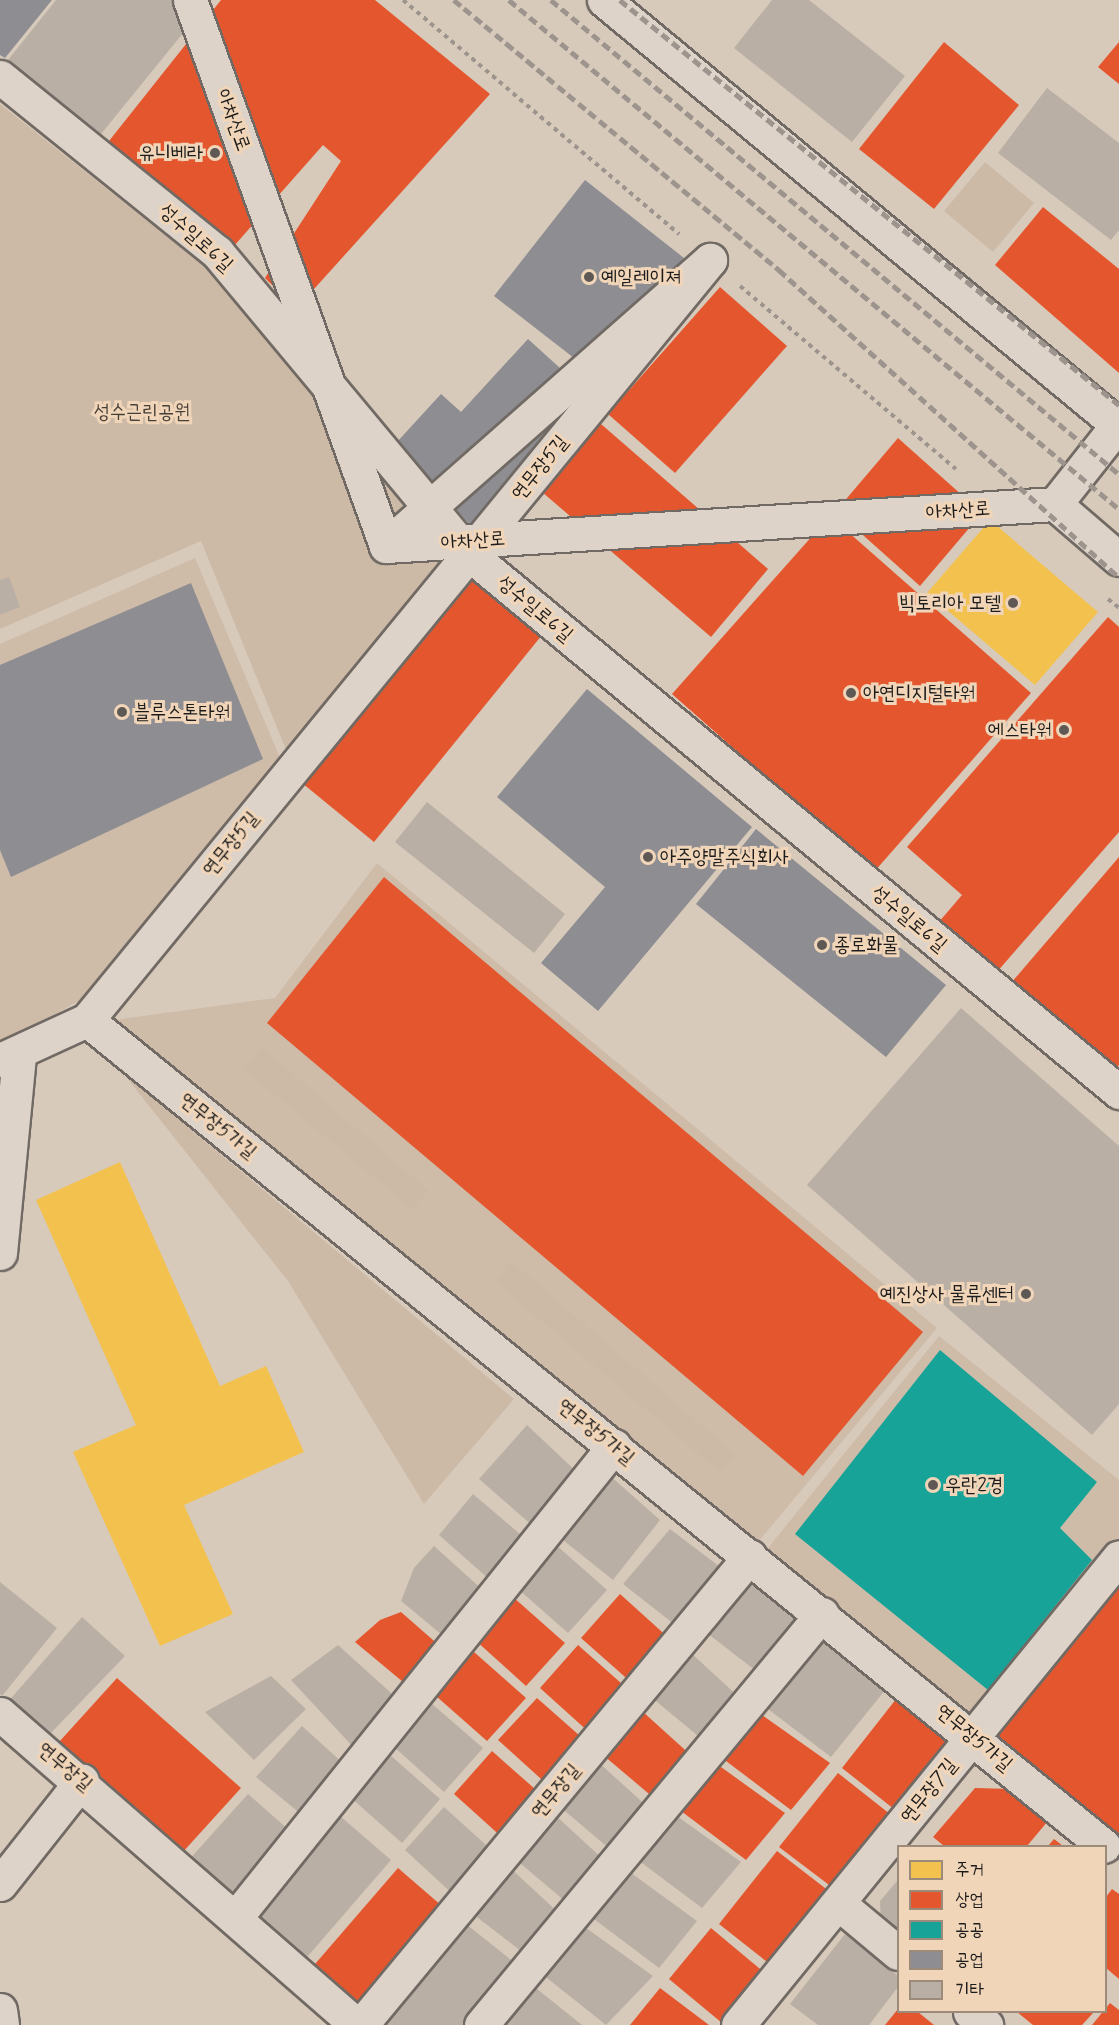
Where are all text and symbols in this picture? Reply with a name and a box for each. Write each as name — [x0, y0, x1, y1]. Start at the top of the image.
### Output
street label: 아차산로 — [211, 86, 255, 154]
place label: 유니베라 — [139, 141, 203, 165]
marker: 유니베라 — [208, 146, 222, 160]
street label: 성수일로6길 — [154, 199, 238, 277]
place label: 예일레이져 — [601, 265, 681, 289]
marker: 예일레이져 — [582, 270, 596, 284]
park label: 성수근린공원 — [94, 400, 190, 424]
street label: 연무장5길 — [507, 431, 573, 505]
street label: 아차산로 — [925, 497, 991, 525]
street label: 아차산로 — [440, 527, 506, 555]
street label: 성수일로6길 — [493, 571, 577, 647]
place label: 빅토리아 모텔 — [899, 591, 1001, 615]
marker: 빅토리아 모텔 — [1006, 596, 1020, 610]
place label: 아연디지털타워 — [863, 681, 976, 705]
marker: 아연디지털타워 — [844, 686, 858, 700]
place label: 블루스톤타워 — [134, 700, 231, 724]
marker: 블루스톤타워 — [115, 705, 129, 719]
place label: 에스타워 — [988, 718, 1052, 742]
marker: 에스타워 — [1057, 723, 1071, 737]
street label: 연무장5길 — [198, 807, 264, 881]
place label: 아주양말주식회사 — [660, 845, 789, 869]
marker: 아주양말주식회사 — [641, 850, 655, 864]
street label: 성수일로6길 — [867, 881, 951, 957]
place label: 종로화물 — [834, 933, 898, 957]
marker: 종로화물 — [815, 938, 829, 952]
street label: 연무장5가길 — [175, 1088, 261, 1164]
place label: 예진상사 물류센터 — [880, 1282, 1014, 1306]
marker: 예진상사 물류센터 — [1019, 1287, 1033, 1301]
street label: 연무장5가길 — [553, 1394, 639, 1470]
place label: 우란2경 — [945, 1473, 1003, 1497]
marker: 우란2경 — [926, 1478, 940, 1492]
street label: 연무장5가길 — [931, 1699, 1017, 1777]
street label: 연무장길 — [33, 1737, 97, 1797]
street label: 연무장7길 — [896, 1754, 962, 1828]
street label: 연무장길 — [526, 1759, 586, 1823]
legend — [897, 1845, 1107, 2013]
text: 주거 — [955, 1858, 984, 1882]
text: 상업 — [955, 1888, 984, 1912]
text: 공공 — [955, 1918, 984, 1942]
text: 공업 — [955, 1948, 984, 1972]
text: 기타 — [955, 1978, 984, 2002]

